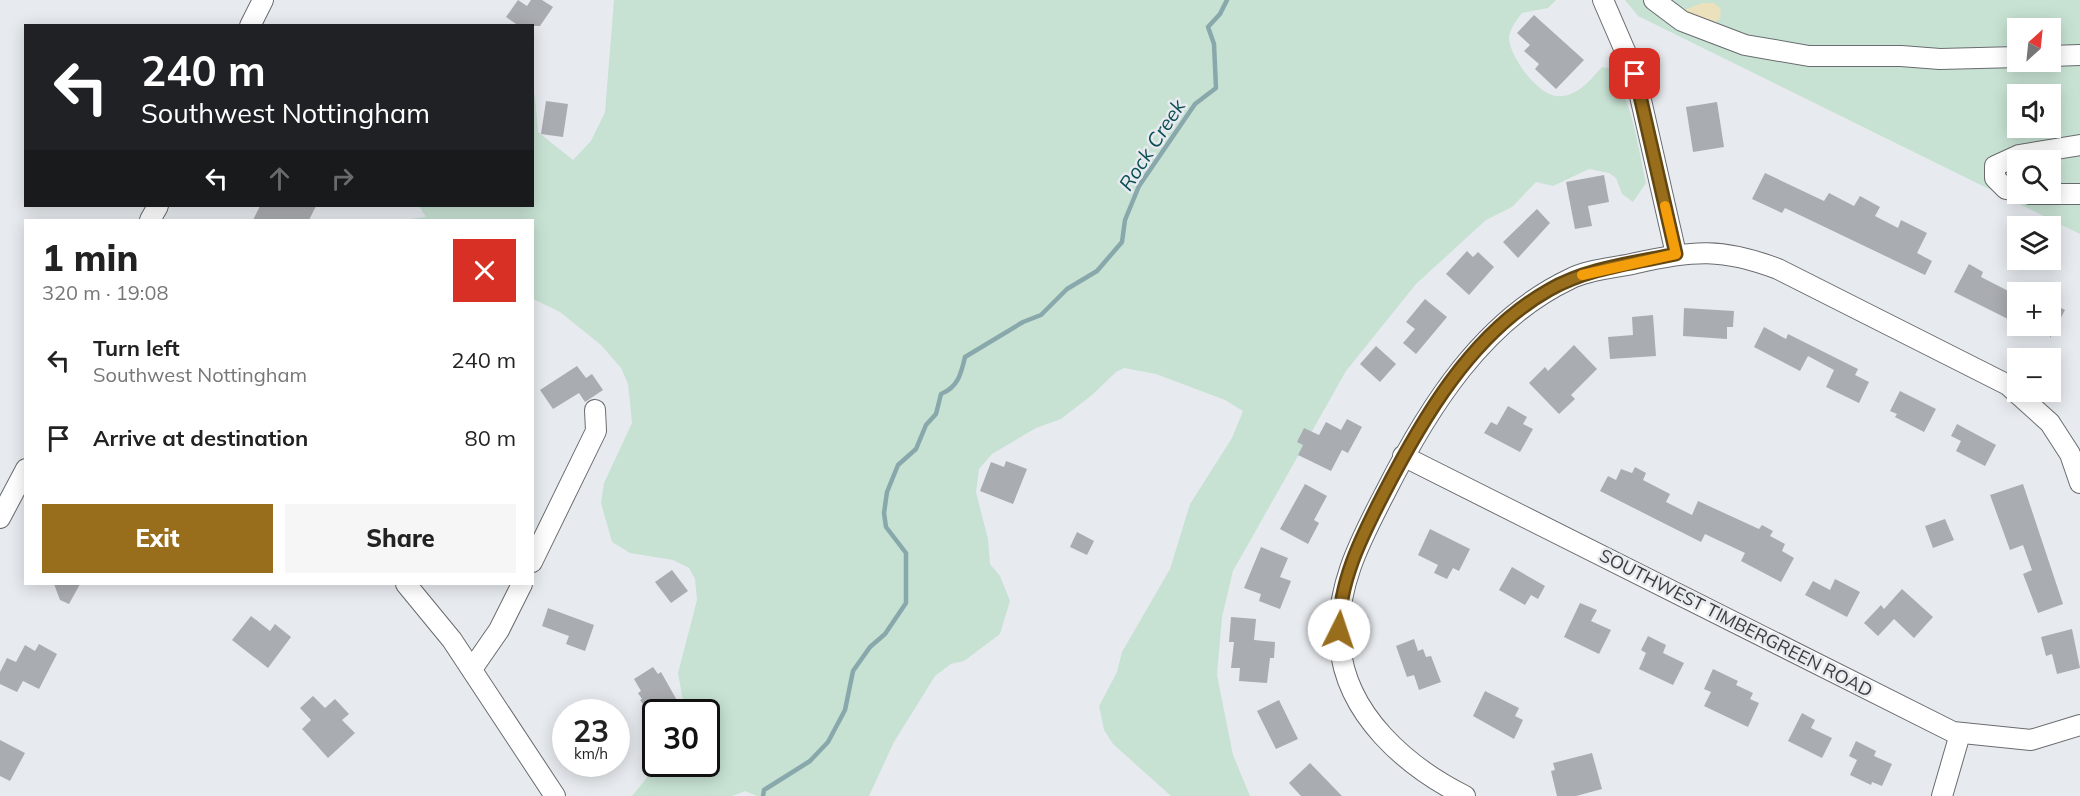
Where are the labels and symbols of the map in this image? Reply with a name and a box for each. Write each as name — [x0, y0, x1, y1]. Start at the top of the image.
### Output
north arrow — [2007, 18, 2061, 72]
pin — [1609, 48, 1660, 99]
water label: Rock Creek — [1113, 94, 1191, 195]
street label: SOUTHWEST TIMBERGREEN ROAD — [1596, 543, 1877, 702]
position arrow — [1307, 598, 1371, 662]
speed limit sign: 30 — [642, 699, 720, 777]

